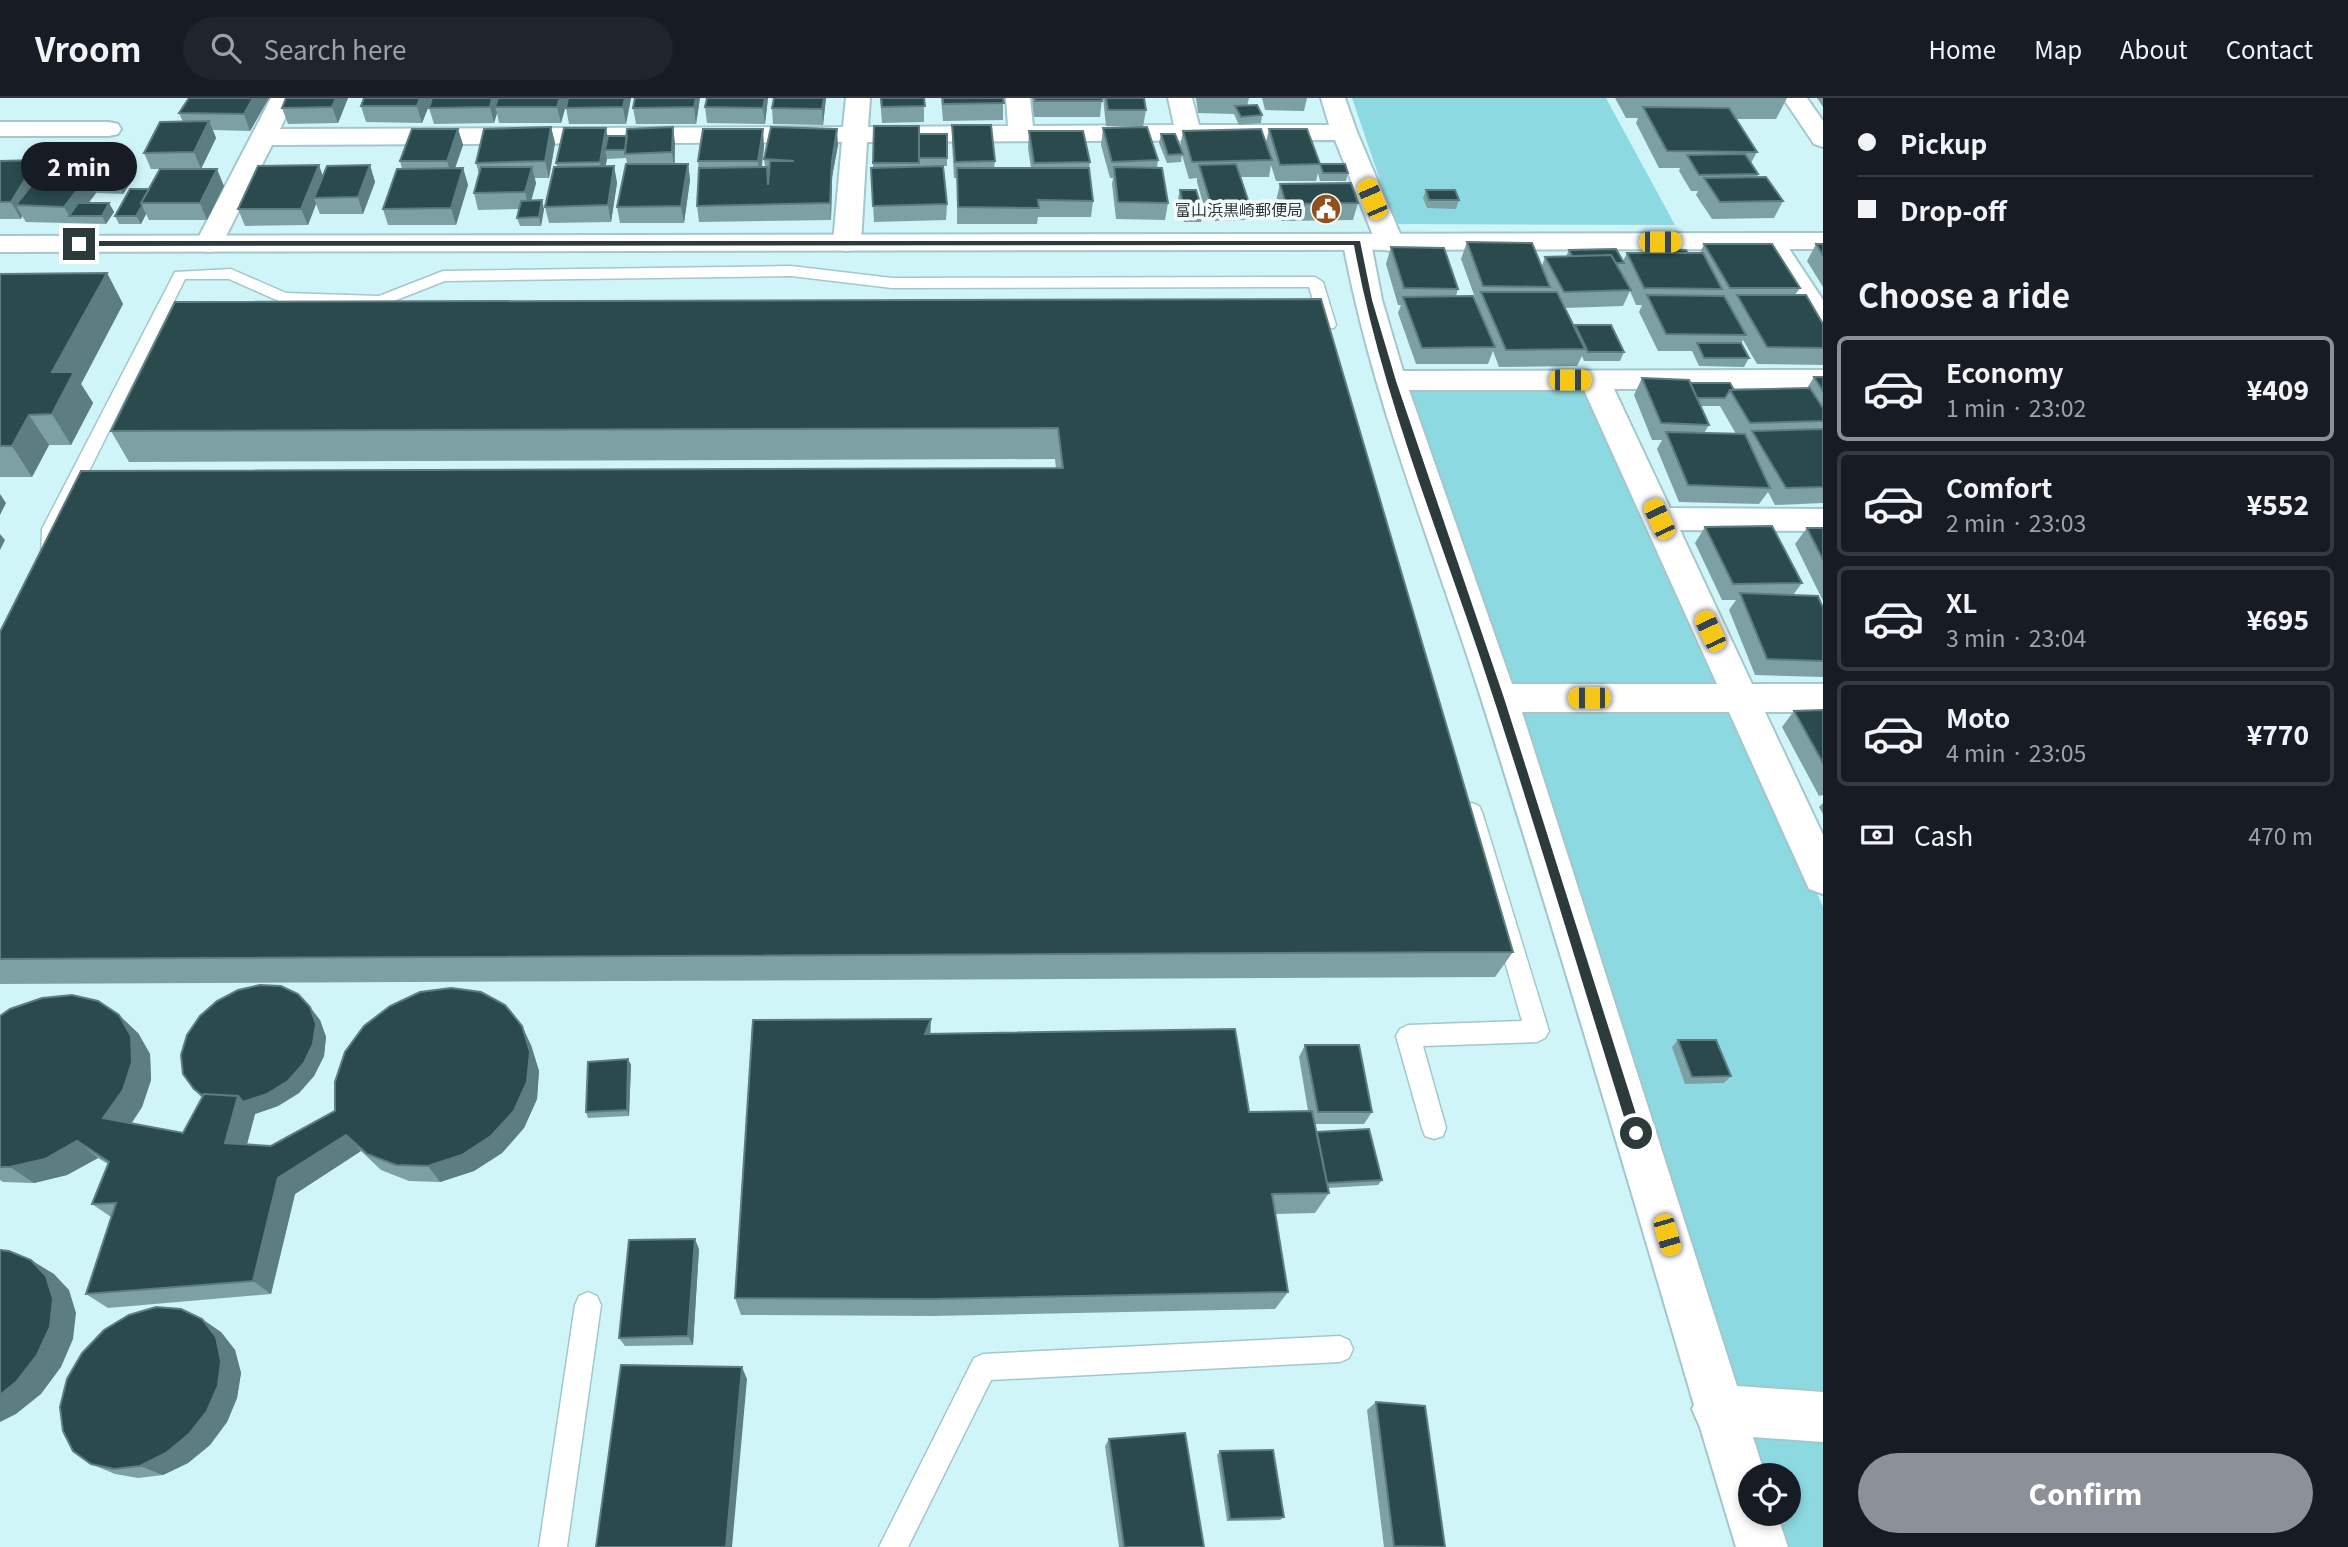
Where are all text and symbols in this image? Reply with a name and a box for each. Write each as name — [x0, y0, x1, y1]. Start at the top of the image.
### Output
search box — [183, 17, 673, 80]
text: Vroom — [35, 24, 141, 72]
icon: search — [207, 29, 245, 67]
text: Search here — [263, 30, 406, 67]
text: Home — [1929, 31, 1996, 66]
text: Map — [2034, 31, 2082, 66]
text: About — [2120, 31, 2188, 66]
text: Contact — [2226, 31, 2313, 66]
text: Pickup — [1900, 124, 1987, 161]
callout: 2 min — [21, 142, 137, 192]
text: 2 min — [47, 149, 111, 183]
car — [1355, 176, 1390, 222]
text: Drop-off — [1900, 191, 2007, 228]
public building icon: 富山浜黒崎郵便局 — [1309, 192, 1343, 226]
place label: 富山浜黒崎郵便局 — [1175, 197, 1303, 221]
route end — [63, 228, 95, 260]
car — [1640, 232, 1682, 253]
text: Choose a ride — [1858, 271, 2070, 317]
text: Economy — [1946, 353, 2064, 390]
icon: car — [1862, 357, 1925, 420]
car — [1550, 370, 1592, 391]
text: ¥409 — [2247, 370, 2309, 407]
text: 1 min · 23:02 — [1946, 390, 2086, 424]
text: Comfort — [1946, 468, 2052, 505]
icon: car — [1862, 472, 1925, 535]
text: ¥552 — [2247, 485, 2309, 522]
car — [1641, 496, 1678, 542]
text: 2 min · 23:03 — [1946, 505, 2086, 539]
text: XL — [1946, 583, 1977, 620]
icon: car — [1862, 587, 1925, 650]
text: ¥695 — [2247, 600, 2309, 637]
car — [1692, 608, 1729, 654]
text: 3 min · 23:04 — [1946, 620, 2086, 654]
car — [1569, 688, 1611, 709]
text: Moto — [1946, 698, 2010, 735]
icon: car — [1862, 702, 1925, 765]
text: ¥770 — [2247, 715, 2309, 752]
text: 4 min · 23:05 — [1946, 735, 2086, 769]
icon: cash — [1858, 816, 1896, 854]
text: Cash — [1914, 816, 1973, 853]
text: 470 m — [2248, 818, 2313, 852]
route start — [1620, 1117, 1652, 1149]
car — [1652, 1212, 1683, 1258]
button: Confirm — [1858, 1453, 2313, 1533]
map controls — [1738, 1463, 1801, 1526]
button: locate — [1738, 1463, 1801, 1526]

